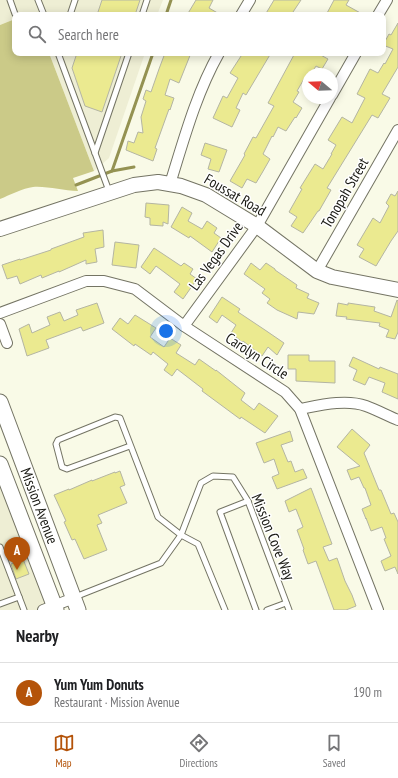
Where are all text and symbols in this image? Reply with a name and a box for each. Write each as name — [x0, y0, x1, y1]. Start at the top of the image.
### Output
search box — [12, 12, 386, 56]
icon: search — [26, 23, 48, 45]
text: Search here — [58, 25, 119, 44]
north arrow — [302, 68, 338, 104]
street label: Tonopah Street — [317, 154, 372, 231]
street label: Foussat Road — [201, 169, 270, 220]
street label: Las Vegas Drive — [184, 218, 247, 294]
your location — [156, 321, 176, 341]
street label: Carolyn Circle — [222, 328, 292, 383]
street label: Mission Avenue — [16, 465, 62, 547]
street label: Mission Cove Way — [248, 491, 300, 583]
pin: A — [4, 537, 30, 570]
text: Nearby — [16, 625, 59, 647]
text: Yum Yum Donuts — [54, 675, 144, 694]
text: A — [26, 684, 32, 701]
text: 190 m — [353, 684, 382, 701]
text: Restaurant · Mission Avenue — [54, 694, 180, 711]
tab: Map — [53, 732, 75, 770]
tab: Directions — [180, 732, 218, 770]
tab: Saved — [323, 732, 345, 770]

